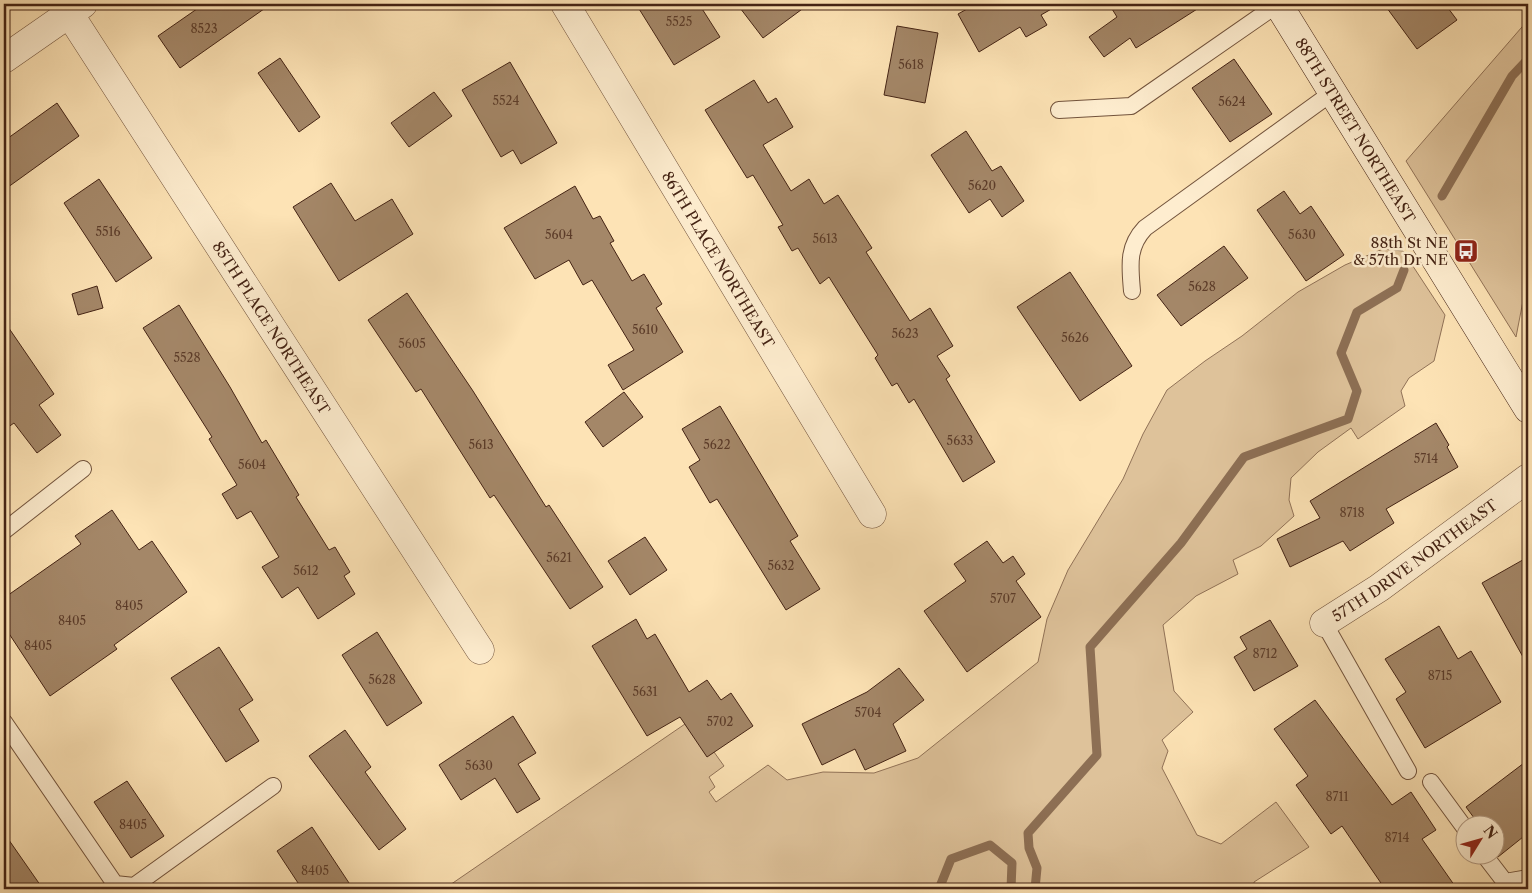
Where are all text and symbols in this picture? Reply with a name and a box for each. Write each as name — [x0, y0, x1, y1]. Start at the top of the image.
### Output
house number: 5525 — [666, 14, 692, 29]
house number: 8523 — [190, 21, 218, 36]
street label: 88TH STREET NORTHEAST — [1292, 34, 1420, 227]
house number: 5618 — [898, 57, 924, 72]
house number: 5524 — [493, 93, 519, 108]
house number: 5624 — [1218, 94, 1246, 109]
street label: 86TH PLACE NORTHEAST — [658, 168, 779, 352]
house number: 5620 — [968, 178, 996, 193]
house number: 5516 — [95, 224, 121, 239]
house number: 5604 — [545, 227, 573, 242]
house number: 5630 — [1288, 227, 1316, 242]
house number: 5613 — [812, 231, 838, 246]
place label: 88th St NE & 57th Dr NE — [1353, 233, 1448, 269]
street label: 85TH PLACE NORTHEAST — [209, 237, 335, 418]
bus stop icon: 88th St NE & 57th Dr NE — [1453, 238, 1479, 264]
house number: 5628 — [1188, 279, 1216, 294]
house number: 5610 — [632, 322, 658, 337]
house number: 5623 — [891, 326, 919, 341]
house number: 5626 — [1061, 330, 1089, 345]
house number: 5605 — [398, 336, 426, 351]
house number: 5528 — [173, 350, 201, 365]
house number: 5633 — [947, 433, 973, 448]
house number: 5613 — [468, 437, 494, 452]
house number: 5622 — [703, 437, 731, 452]
house number: 5714 — [1414, 451, 1438, 466]
house number: 5604 — [238, 457, 266, 472]
street label: 57TH DRIVE NORTHEAST — [1328, 494, 1501, 625]
house number: 8718 — [1339, 505, 1365, 520]
house number: 5621 — [546, 550, 572, 565]
house number: 5632 — [767, 558, 795, 573]
house number: 5612 — [293, 563, 319, 578]
house number: 5707 — [990, 591, 1016, 606]
house number: 8405 — [115, 598, 143, 613]
house number: 8405 — [58, 613, 86, 628]
house number: 8405 — [24, 638, 52, 653]
house number: 8712 — [1253, 646, 1278, 661]
house number: 8715 — [1428, 668, 1452, 683]
house number: 5628 — [368, 672, 396, 687]
house number: 5631 — [632, 684, 658, 699]
house number: 5704 — [855, 705, 882, 720]
house number: 5702 — [707, 714, 734, 729]
house number: 5630 — [465, 758, 493, 773]
house number: 8711 — [1325, 789, 1349, 804]
north arrow — [1454, 816, 1504, 866]
house number: 8405 — [119, 817, 147, 832]
text: N — [1480, 822, 1501, 842]
house number: 8714 — [1384, 830, 1410, 845]
house number: 8405 — [301, 863, 329, 878]

